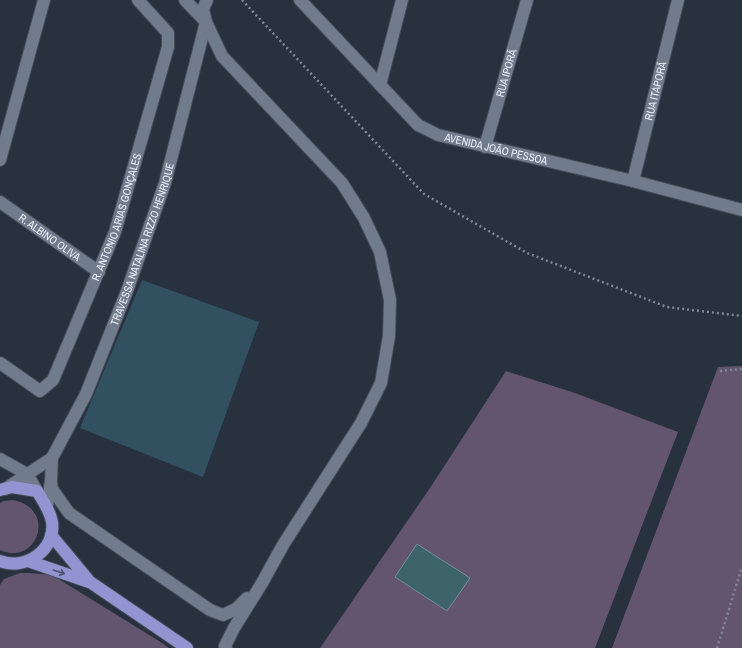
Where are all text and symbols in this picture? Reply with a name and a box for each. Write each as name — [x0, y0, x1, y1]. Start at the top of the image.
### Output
street label: RUA IPORÃ — [493, 46, 520, 99]
street label: RUA ITAPORÃ — [641, 59, 670, 122]
street label: AVENIDA JOÃO PESSOA — [442, 130, 550, 168]
street label: R. ANTONIO ARIAS GONÇALES — [88, 152, 144, 283]
street label: TRAVESSA NATALINA RIZZO HENRIQUE — [107, 161, 177, 328]
street label: R. ALBINO OLIVA — [16, 211, 84, 264]
one-way arrow — [52, 569, 65, 576]

